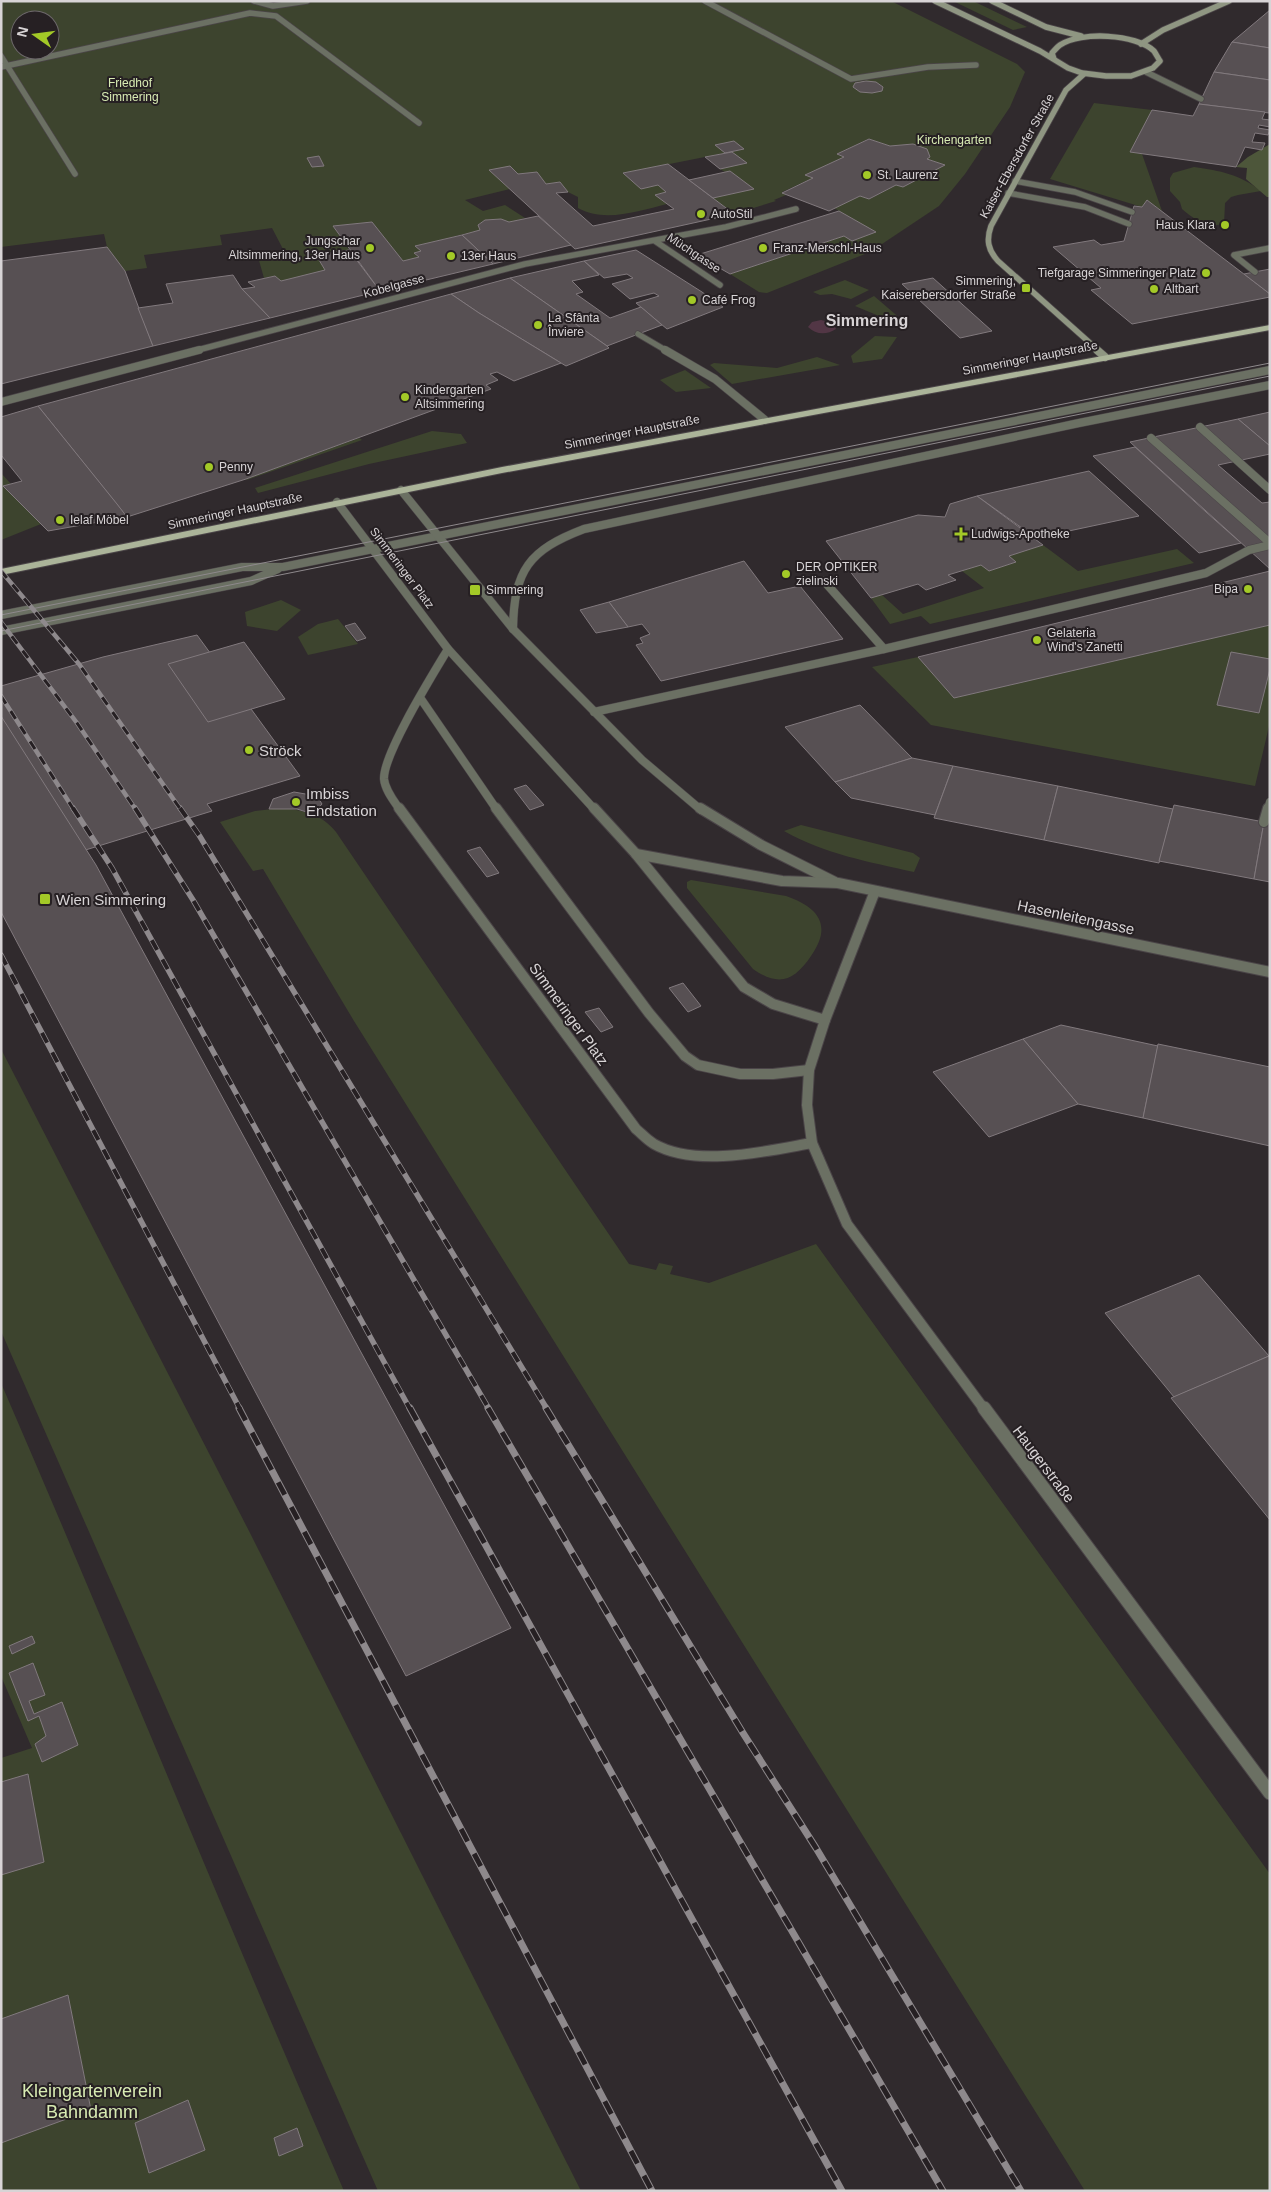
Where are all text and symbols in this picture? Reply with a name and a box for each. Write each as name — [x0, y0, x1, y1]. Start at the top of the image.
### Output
north arrow — [10, 10, 60, 60]
text: N — [13, 25, 31, 39]
park label: Friedhof Simmering — [101, 76, 159, 104]
street label: Kaiser-Ebersdorfer Straße — [977, 91, 1057, 221]
park label: Kirchengarten — [917, 133, 991, 147]
place label: St. Laurenz — [877, 168, 938, 182]
marker: St. Laurenz — [861, 169, 873, 181]
place label: AutoStil — [711, 207, 752, 221]
marker: AutoStil — [695, 208, 707, 220]
place label: Haus Klara — [1156, 218, 1215, 232]
marker: Haus Klara — [1219, 219, 1231, 231]
street label: Müchgasse — [665, 230, 724, 276]
place label: Jungschar Altsimmering, 13er Haus — [229, 234, 360, 262]
place label: Franz-Merschl-Haus — [773, 241, 882, 255]
marker: Jungschar Altsimmering, 13er Haus — [364, 242, 376, 254]
marker: Franz-Merschl-Haus — [757, 242, 769, 254]
place label: 13er Haus — [461, 249, 516, 263]
marker: 13er Haus — [445, 250, 457, 262]
place label: Tiefgarage Simmeringer Platz — [1038, 266, 1196, 280]
marker: Tiefgarage Simmeringer Platz — [1200, 267, 1212, 279]
street label: Kobelgasse — [362, 271, 426, 301]
place label: Simmering, Kaiserebersdorfer Straße — [881, 274, 1016, 302]
marker: Simmering, Kaiserebersdorfer Straße — [1020, 282, 1032, 294]
place label: Altbart — [1164, 282, 1199, 296]
marker: Altbart — [1148, 283, 1160, 295]
place label: Café Frog — [702, 293, 755, 307]
marker: Café Frog — [686, 294, 698, 306]
place label: La Sfânta Înviere — [547, 311, 600, 339]
district label: Simmering — [826, 312, 908, 329]
marker: La Sfânta Înviere — [532, 319, 544, 331]
street label: Simmeringer Hauptstraße — [961, 338, 1099, 378]
place label: Kindergarten Altsimmering — [415, 383, 484, 411]
marker: Kindergarten Altsimmering — [399, 391, 411, 403]
street label: Simmeringer Hauptstraße — [563, 412, 701, 452]
place label: Penny — [219, 460, 253, 474]
marker: Penny — [203, 461, 215, 473]
street label: Simmeringer Hauptstraße — [166, 490, 304, 532]
place label: Ielaf Möbel — [70, 513, 129, 527]
marker: Ielaf Möbel — [54, 514, 66, 526]
street label: Simmeringer Platz — [367, 525, 437, 611]
place label: Ludwigs-Apotheke — [971, 527, 1070, 541]
marker: Ludwigs-Apotheke — [955, 528, 967, 540]
place label: DER OPTIKER zielinski — [796, 560, 878, 588]
marker: DER OPTIKER zielinski — [780, 568, 792, 580]
place label: Bipa — [1214, 582, 1238, 596]
marker: Simmering — [468, 583, 482, 597]
place label: Simmering — [486, 583, 543, 597]
marker: Bipa — [1242, 583, 1254, 595]
place label: Gelateria Wind's Zanetti — [1047, 626, 1123, 654]
marker: Gelateria Wind's Zanetti — [1031, 634, 1043, 646]
place label: Ströck — [259, 742, 302, 759]
marker: Ströck — [243, 744, 255, 756]
place label: Imbiss Endstation — [306, 785, 377, 819]
marker: Imbiss Endstation — [290, 796, 302, 808]
place label: Wien Simmering — [56, 891, 166, 908]
marker: Wien Simmering — [38, 892, 52, 906]
street label: Hasenleitengasse — [1016, 896, 1136, 938]
street label: Simmeringer Platz — [526, 959, 612, 1069]
street label: Haugerstraße — [1010, 1422, 1078, 1506]
park label: Kleingartenverein Bahndamm — [22, 2081, 162, 2122]

